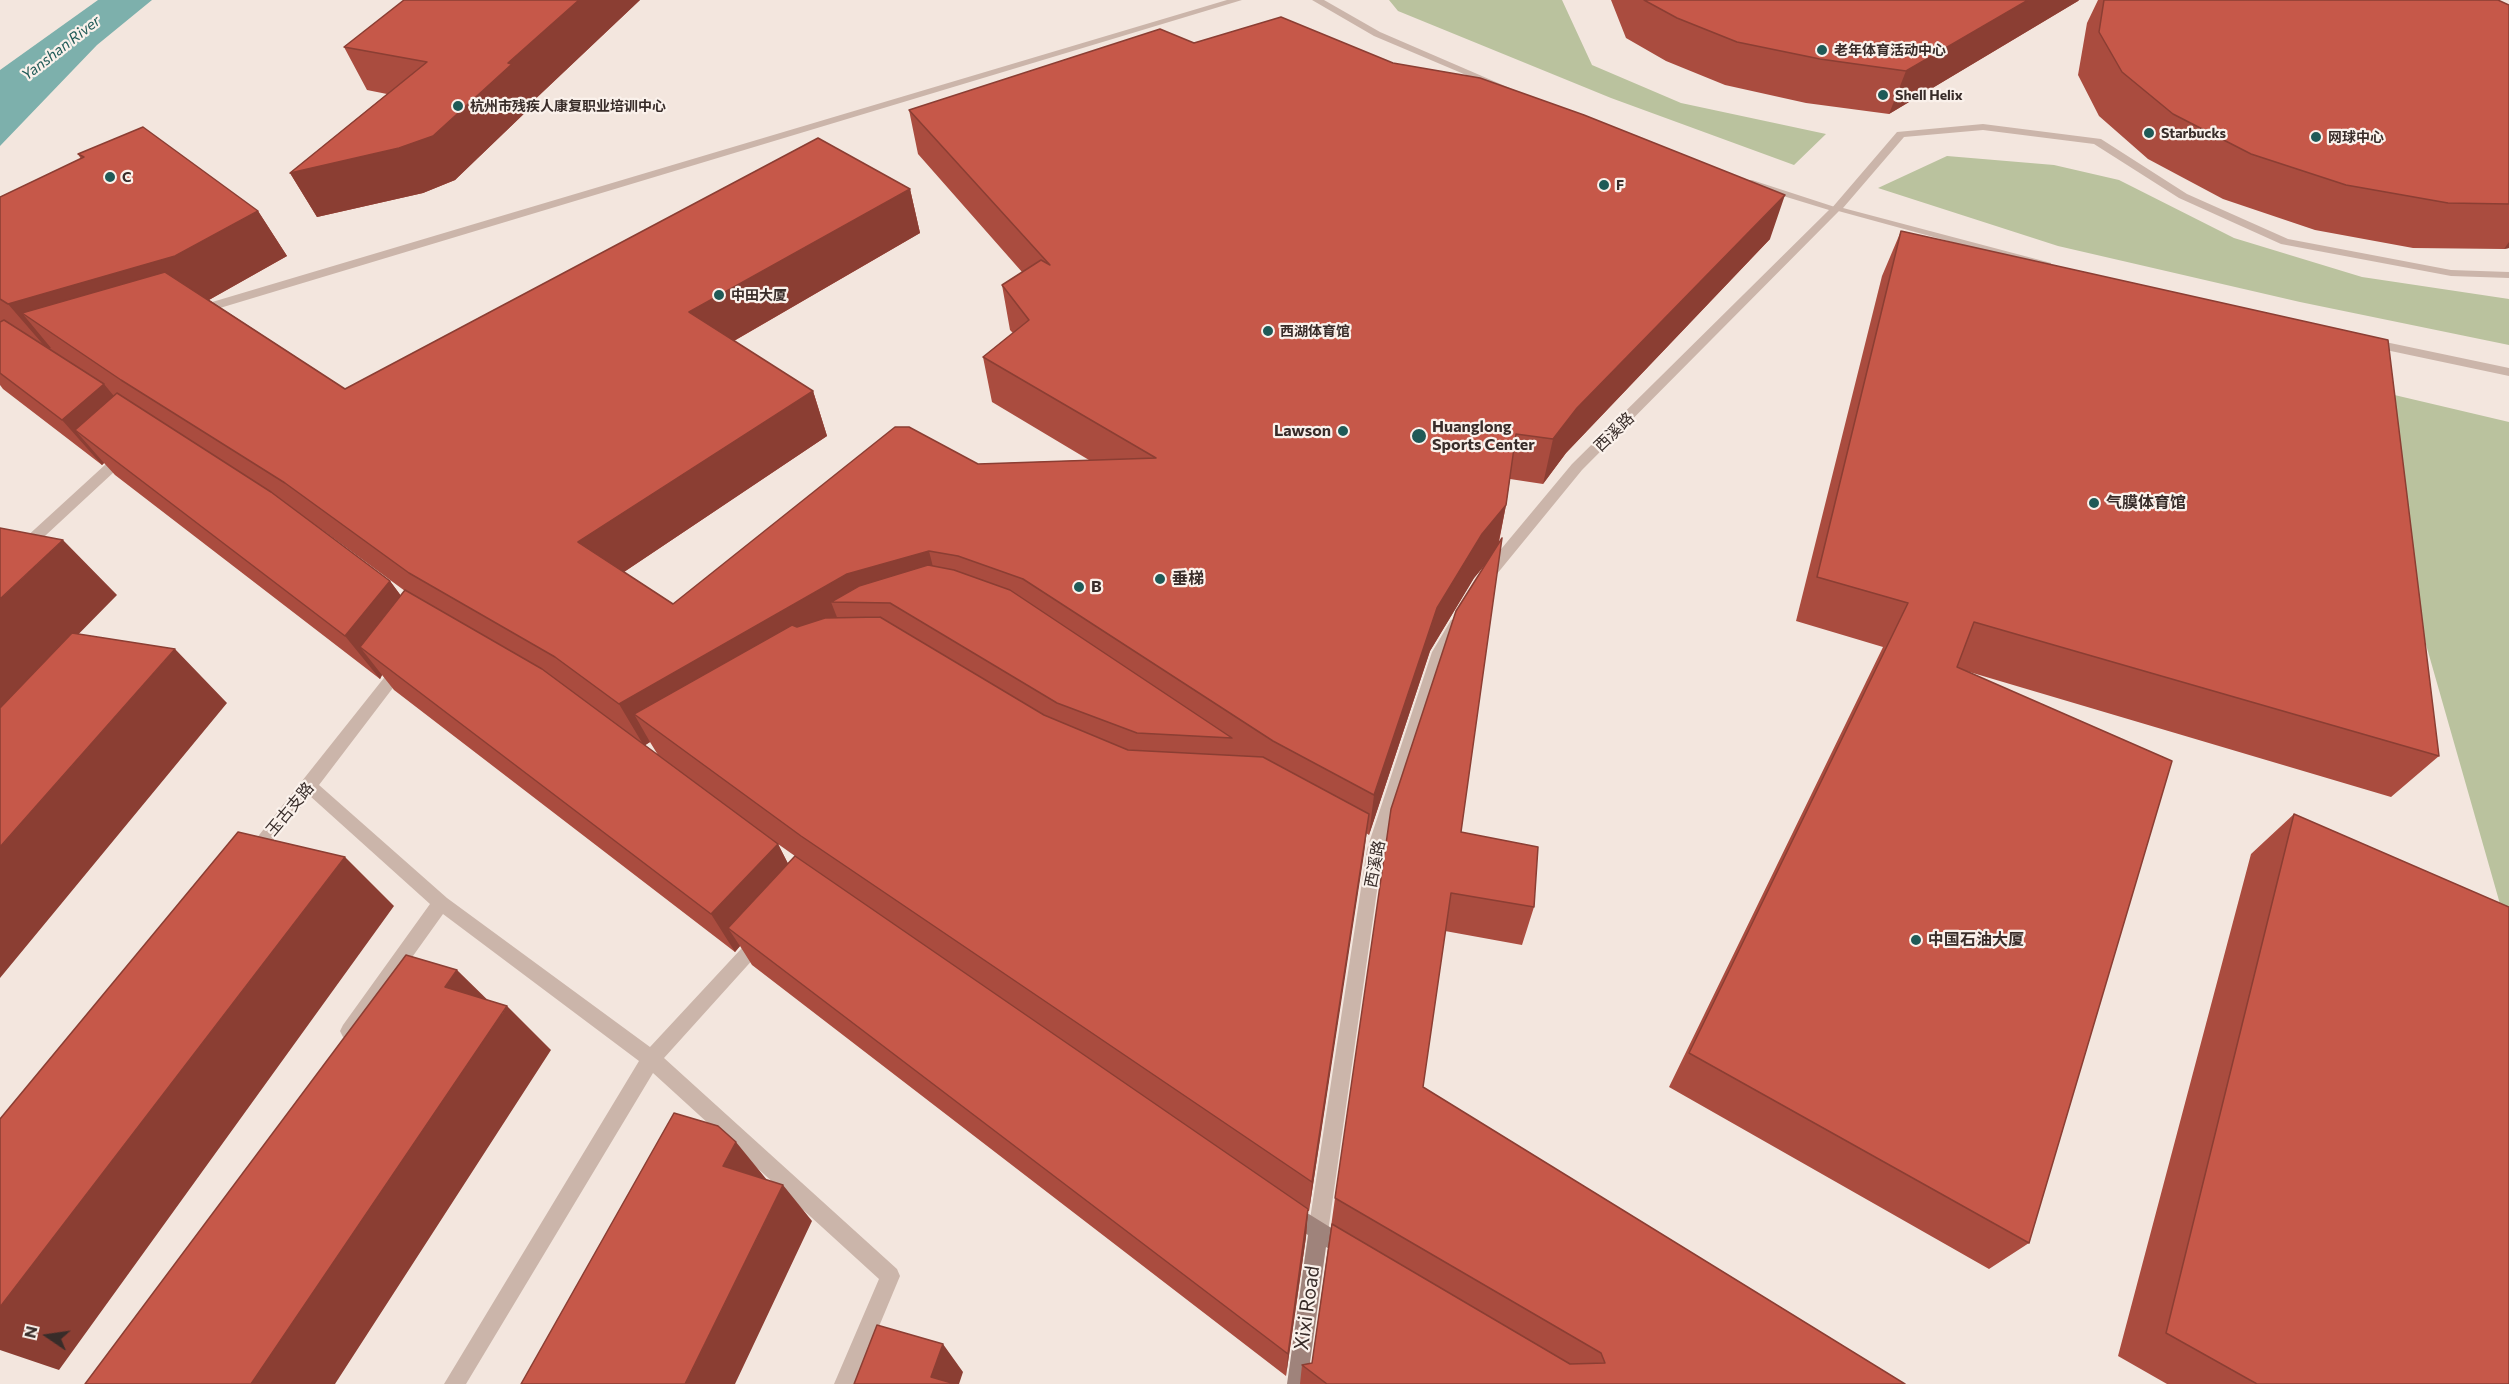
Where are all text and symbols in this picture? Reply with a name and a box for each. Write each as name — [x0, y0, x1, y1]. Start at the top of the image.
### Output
water label: Yanshan River — [18, 12, 104, 84]
place label: 老年体育活动中心 — [1834, 42, 1946, 58]
marker: 老年体育活动中心 — [1815, 43, 1829, 57]
place label: Shell Helix — [1895, 87, 1963, 103]
marker: Shell Helix — [1876, 88, 1890, 102]
place label: 杭州市残疾人康复职业培训中心 — [470, 98, 666, 114]
marker: 杭州市残疾人康复职业培训中心 — [451, 99, 465, 113]
place label: Starbucks — [2161, 125, 2226, 141]
marker: Starbucks — [2142, 126, 2156, 140]
place label: 网球中心 — [2328, 129, 2384, 145]
marker: 网球中心 — [2309, 130, 2323, 144]
place label: C — [122, 169, 132, 185]
marker: C — [103, 170, 117, 184]
place label: F — [1616, 177, 1624, 193]
marker: F — [1597, 178, 1611, 192]
place label: 中田大厦 — [731, 287, 787, 303]
marker: 中田大厦 — [712, 288, 726, 302]
place label: 西湖体育馆 — [1280, 323, 1350, 339]
marker: 西湖体育馆 — [1261, 324, 1275, 338]
street label: 西溪路 — [1590, 408, 1638, 456]
place label: Huanglong Sports Center — [1432, 417, 1535, 455]
place label: Lawson — [1274, 421, 1331, 441]
marker: Lawson — [1336, 424, 1350, 438]
marker: Huanglong Sports Center — [1410, 427, 1428, 445]
place label: 气膜体育馆 — [2106, 493, 2186, 513]
marker: 气膜体育馆 — [2087, 496, 2101, 510]
place label: 垂梯 — [1172, 569, 1204, 589]
marker: 垂梯 — [1153, 572, 1167, 586]
place label: B — [1091, 577, 1102, 597]
marker: B — [1072, 580, 1086, 594]
street label: 玉古支路 — [262, 778, 318, 840]
street label: 西溪路 — [1361, 839, 1389, 889]
place label: 中国石油大厦 — [1928, 930, 2024, 950]
marker: 中国石油大厦 — [1909, 933, 1923, 947]
street label: Xixi Road — [1289, 1264, 1325, 1352]
north arrow — [18, 1306, 78, 1366]
text: N — [19, 1324, 41, 1340]

